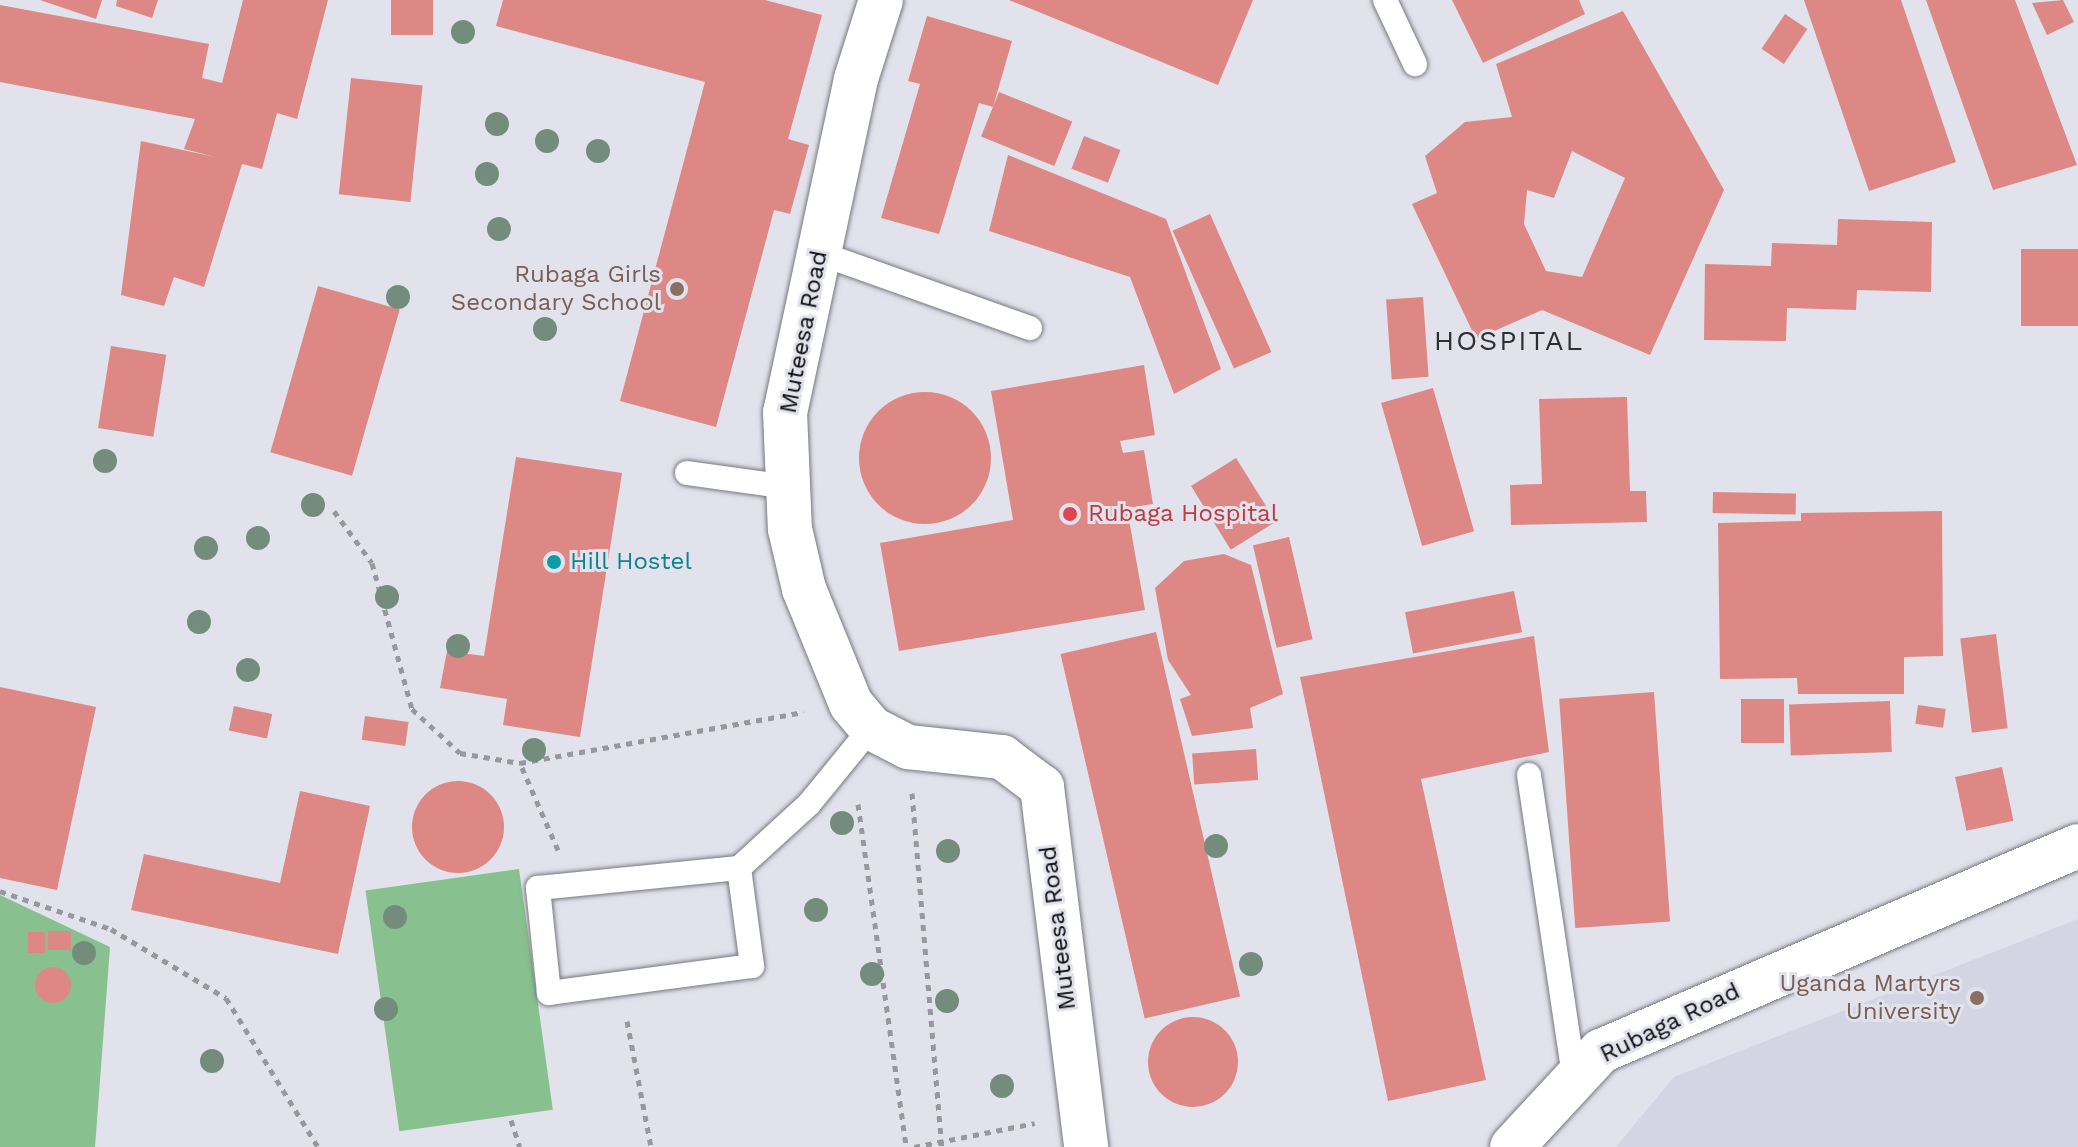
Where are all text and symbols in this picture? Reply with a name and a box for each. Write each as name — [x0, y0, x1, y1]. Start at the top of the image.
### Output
street label: Muteesa Road — [774, 248, 834, 416]
place label: Rubaga Girls Secondary School — [450, 261, 661, 317]
marker: Rubaga Girls Secondary School — [668, 280, 686, 298]
district label: HOSPITAL — [1434, 324, 1584, 358]
place label: Rubaga Hospital — [1088, 500, 1279, 528]
marker: Rubaga Hospital — [1059, 503, 1081, 525]
place label: Hill Hostel — [570, 548, 693, 576]
marker: Hill Hostel — [545, 553, 563, 571]
street label: Muteesa Road — [1034, 844, 1082, 1012]
place label: Uganda Martyrs University — [1779, 970, 1961, 1026]
street label: Rubaga Road — [1595, 977, 1745, 1069]
marker: Uganda Martyrs University — [1968, 989, 1986, 1007]

